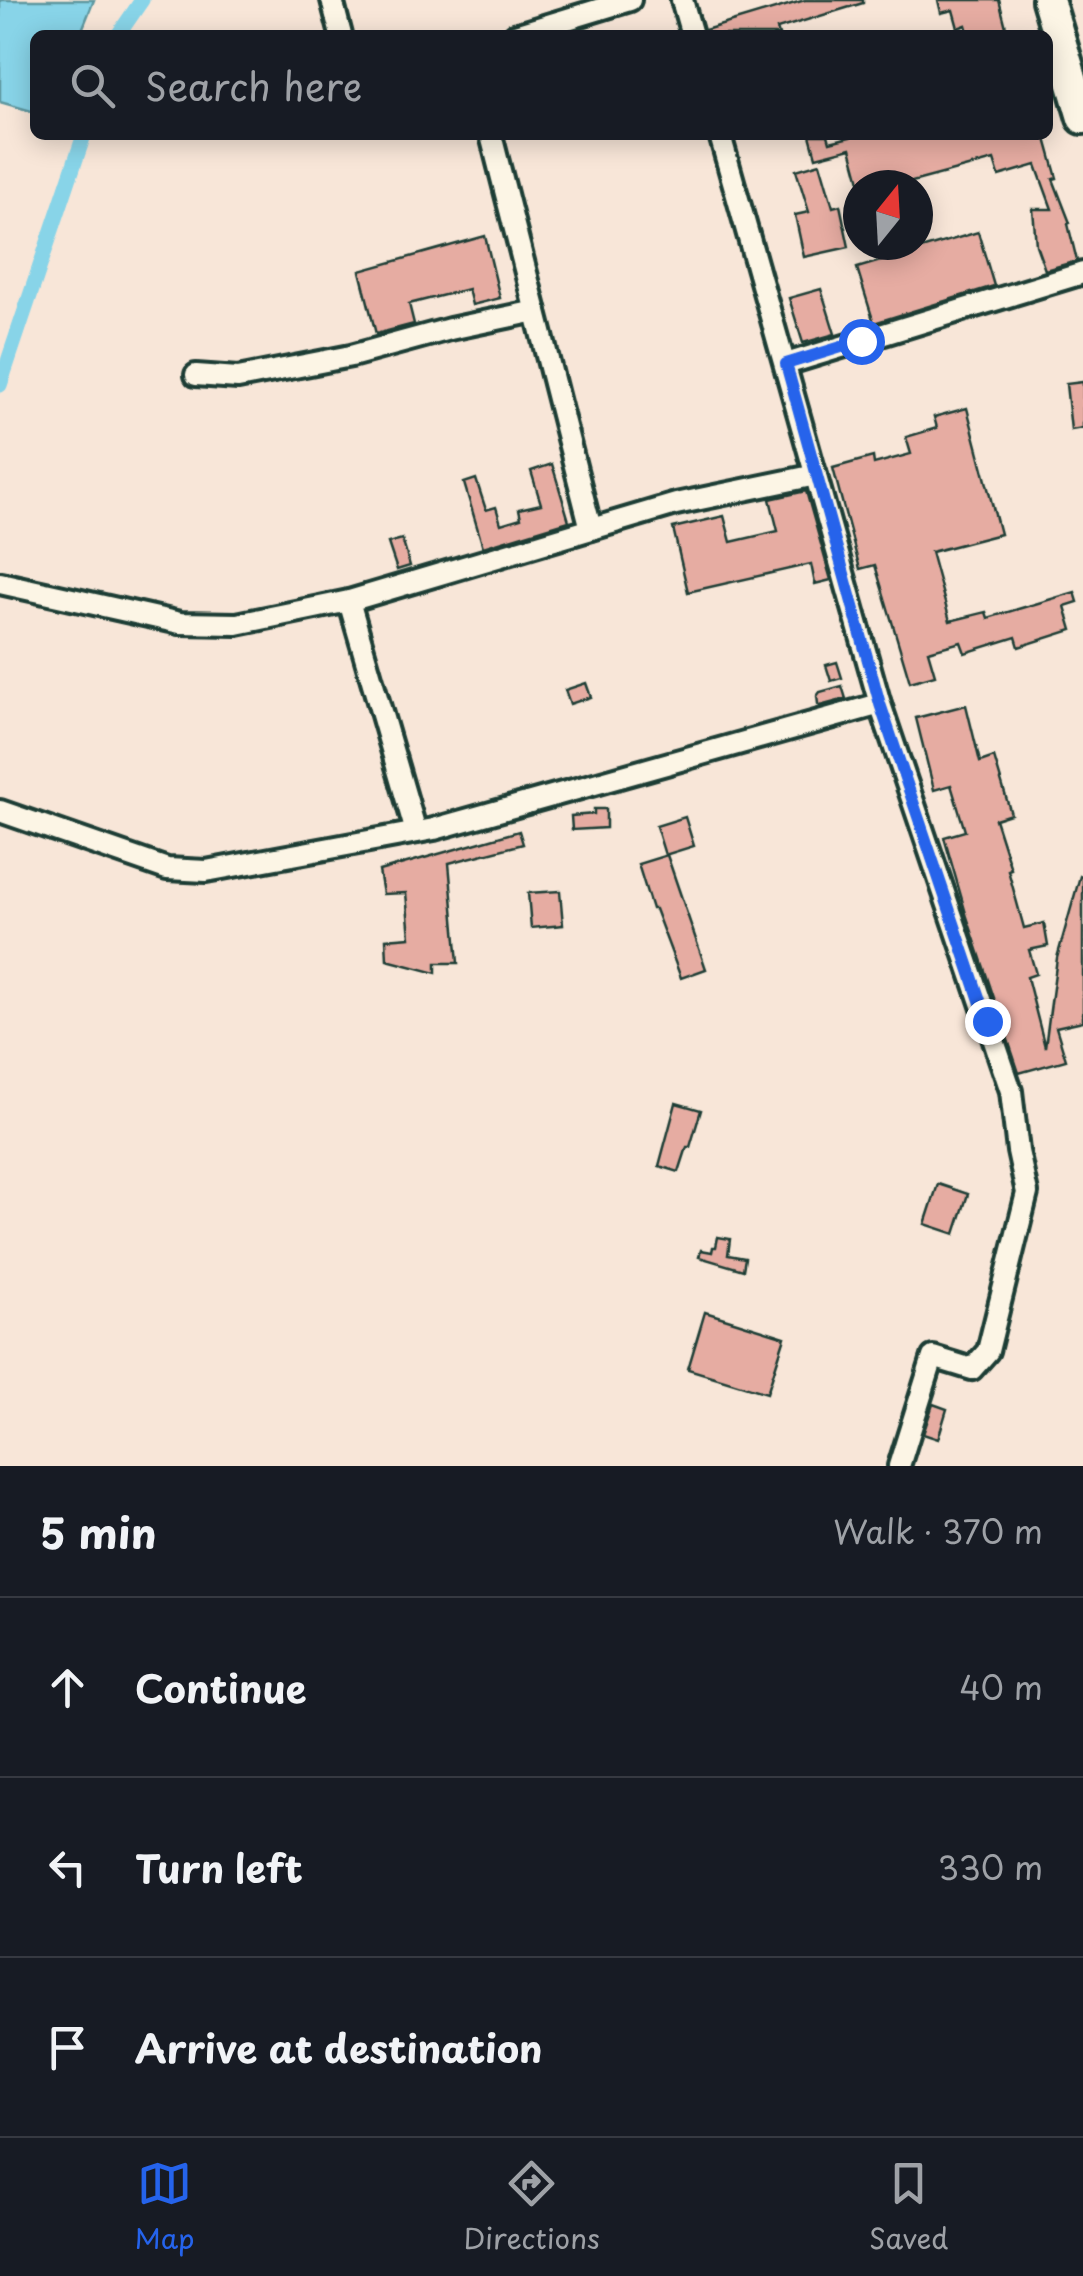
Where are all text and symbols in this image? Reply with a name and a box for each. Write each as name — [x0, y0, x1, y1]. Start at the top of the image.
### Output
search box — [30, 30, 1053, 140]
text: Search here — [145, 57, 362, 114]
icon: search — [65, 58, 120, 113]
north arrow — [843, 170, 933, 260]
route start — [839, 319, 885, 365]
route end — [965, 999, 1011, 1045]
text: 5 min — [40, 1500, 157, 1563]
text: Walk · 370 m — [833, 1507, 1043, 1555]
text: Continue — [135, 1659, 306, 1716]
icon: ahead — [40, 1660, 95, 1715]
text: 40 m — [959, 1663, 1043, 1711]
text: Turn left — [135, 1839, 303, 1896]
icon: left — [40, 1840, 95, 1895]
text: 330 m — [938, 1843, 1043, 1891]
text: Arrive at destination — [135, 2019, 543, 2076]
icon: arrive — [40, 2020, 95, 2075]
tab: Map — [135, 2156, 194, 2259]
tab: Directions — [464, 2156, 600, 2259]
tab: Saved — [869, 2156, 948, 2259]

